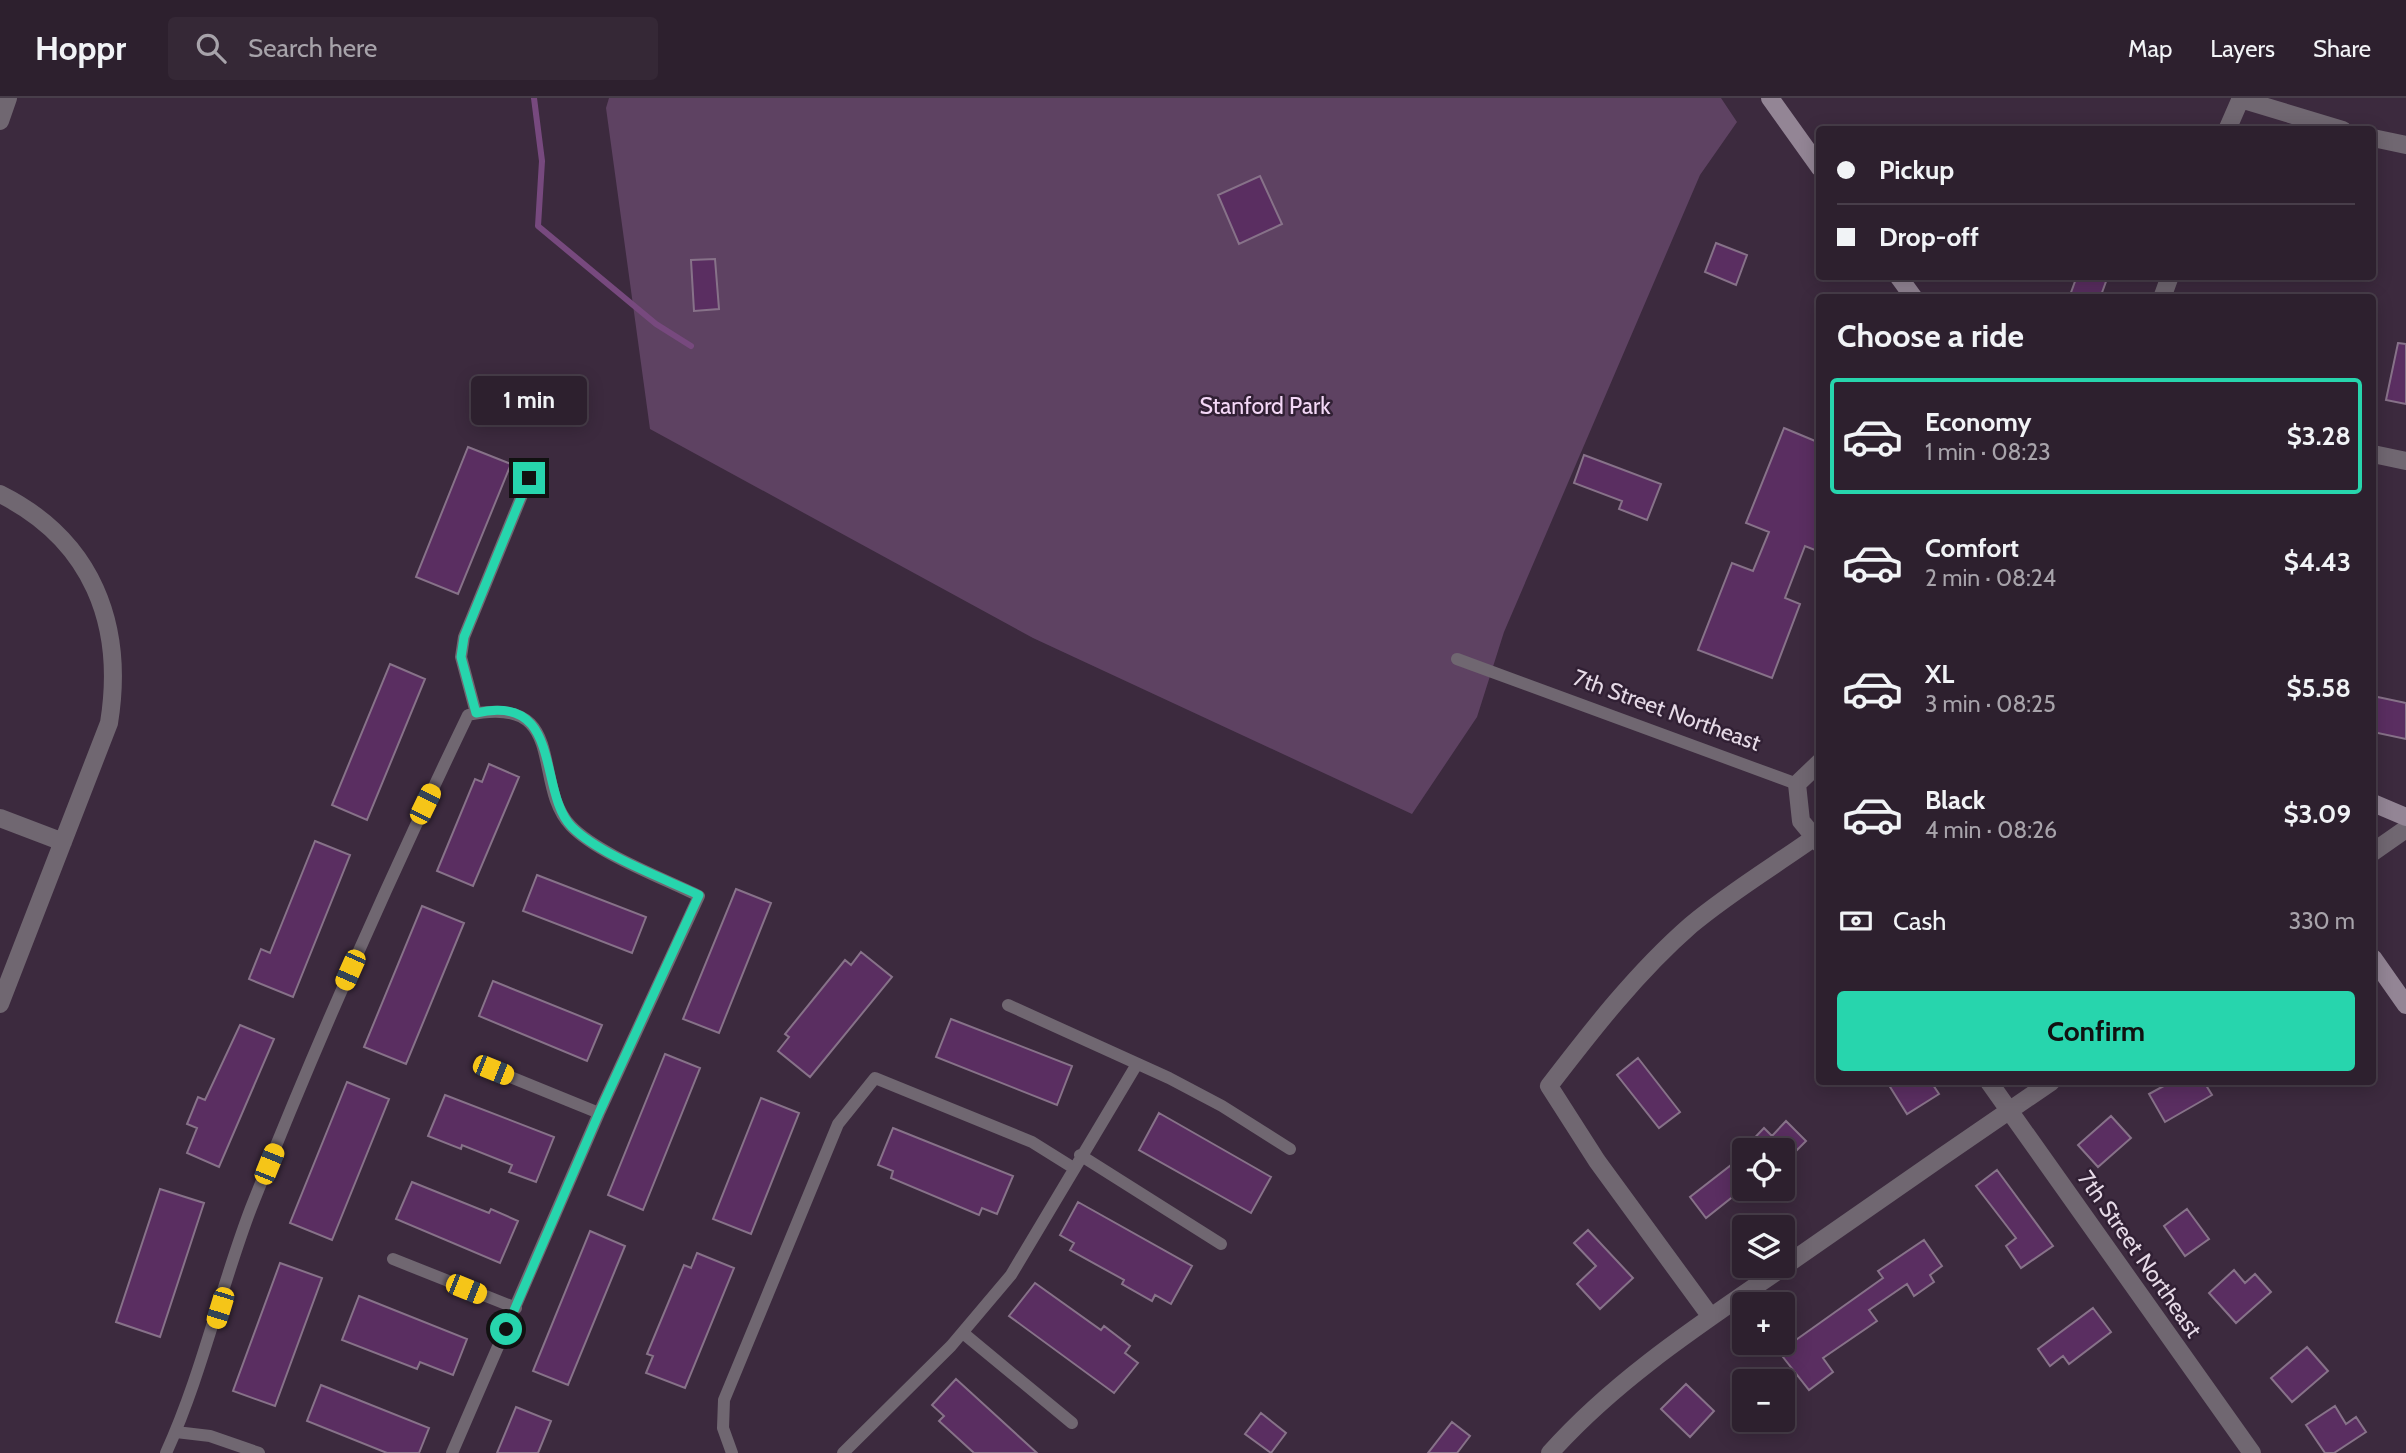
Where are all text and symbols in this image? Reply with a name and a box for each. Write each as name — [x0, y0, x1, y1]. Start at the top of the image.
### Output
search box — [168, 17, 658, 80]
text: Hoppr — [35, 28, 126, 68]
icon: search — [192, 29, 230, 67]
text: Search here — [248, 32, 377, 64]
text: Map — [2128, 34, 2172, 63]
text: Layers — [2210, 34, 2275, 63]
text: Share — [2313, 34, 2371, 63]
text: Pickup — [1879, 154, 1954, 186]
text: Drop-off — [1879, 221, 1979, 253]
text: Choose a ride — [1837, 316, 2024, 355]
callout: 1 min — [471, 376, 587, 426]
text: 1 min — [503, 386, 555, 414]
park label: Stanford Park — [1199, 392, 1331, 420]
icon: car — [1841, 405, 1904, 468]
text: Economy — [1925, 406, 2031, 438]
text: $3.28 — [2287, 420, 2351, 452]
text: 1 min · 08:23 — [1925, 438, 2051, 466]
route end — [513, 462, 545, 494]
icon: car — [1841, 531, 1904, 594]
text: Comfort — [1925, 532, 2019, 564]
text: $4.43 — [2284, 546, 2351, 578]
text: 2 min · 08:24 — [1925, 564, 2056, 592]
icon: car — [1841, 657, 1904, 720]
text: XL — [1925, 658, 1954, 690]
street label: 7th Street Northeast — [1569, 663, 1765, 757]
text: $5.58 — [2287, 672, 2351, 704]
text: 3 min · 08:25 — [1925, 690, 2056, 718]
car — [407, 781, 444, 827]
icon: car — [1841, 783, 1904, 846]
text: Black — [1925, 784, 1985, 816]
text: $3.09 — [2283, 798, 2351, 830]
text: 4 min · 08:26 — [1925, 816, 2057, 844]
icon: cash — [1837, 902, 1875, 940]
text: Cash — [1893, 905, 1946, 937]
text: 330 m — [2289, 907, 2355, 935]
car — [332, 947, 369, 993]
button: Confirm — [1837, 991, 2355, 1071]
car — [470, 1052, 517, 1088]
map controls — [1732, 1138, 1795, 1432]
button: locate — [1732, 1138, 1795, 1201]
car — [252, 1141, 287, 1187]
street label: 7th Street Northeast — [2072, 1165, 2208, 1343]
button: layers — [1732, 1215, 1795, 1278]
car — [443, 1271, 490, 1307]
car — [204, 1285, 237, 1331]
button: + — [1732, 1292, 1795, 1355]
route start — [490, 1313, 522, 1345]
button: − — [1732, 1369, 1795, 1432]

